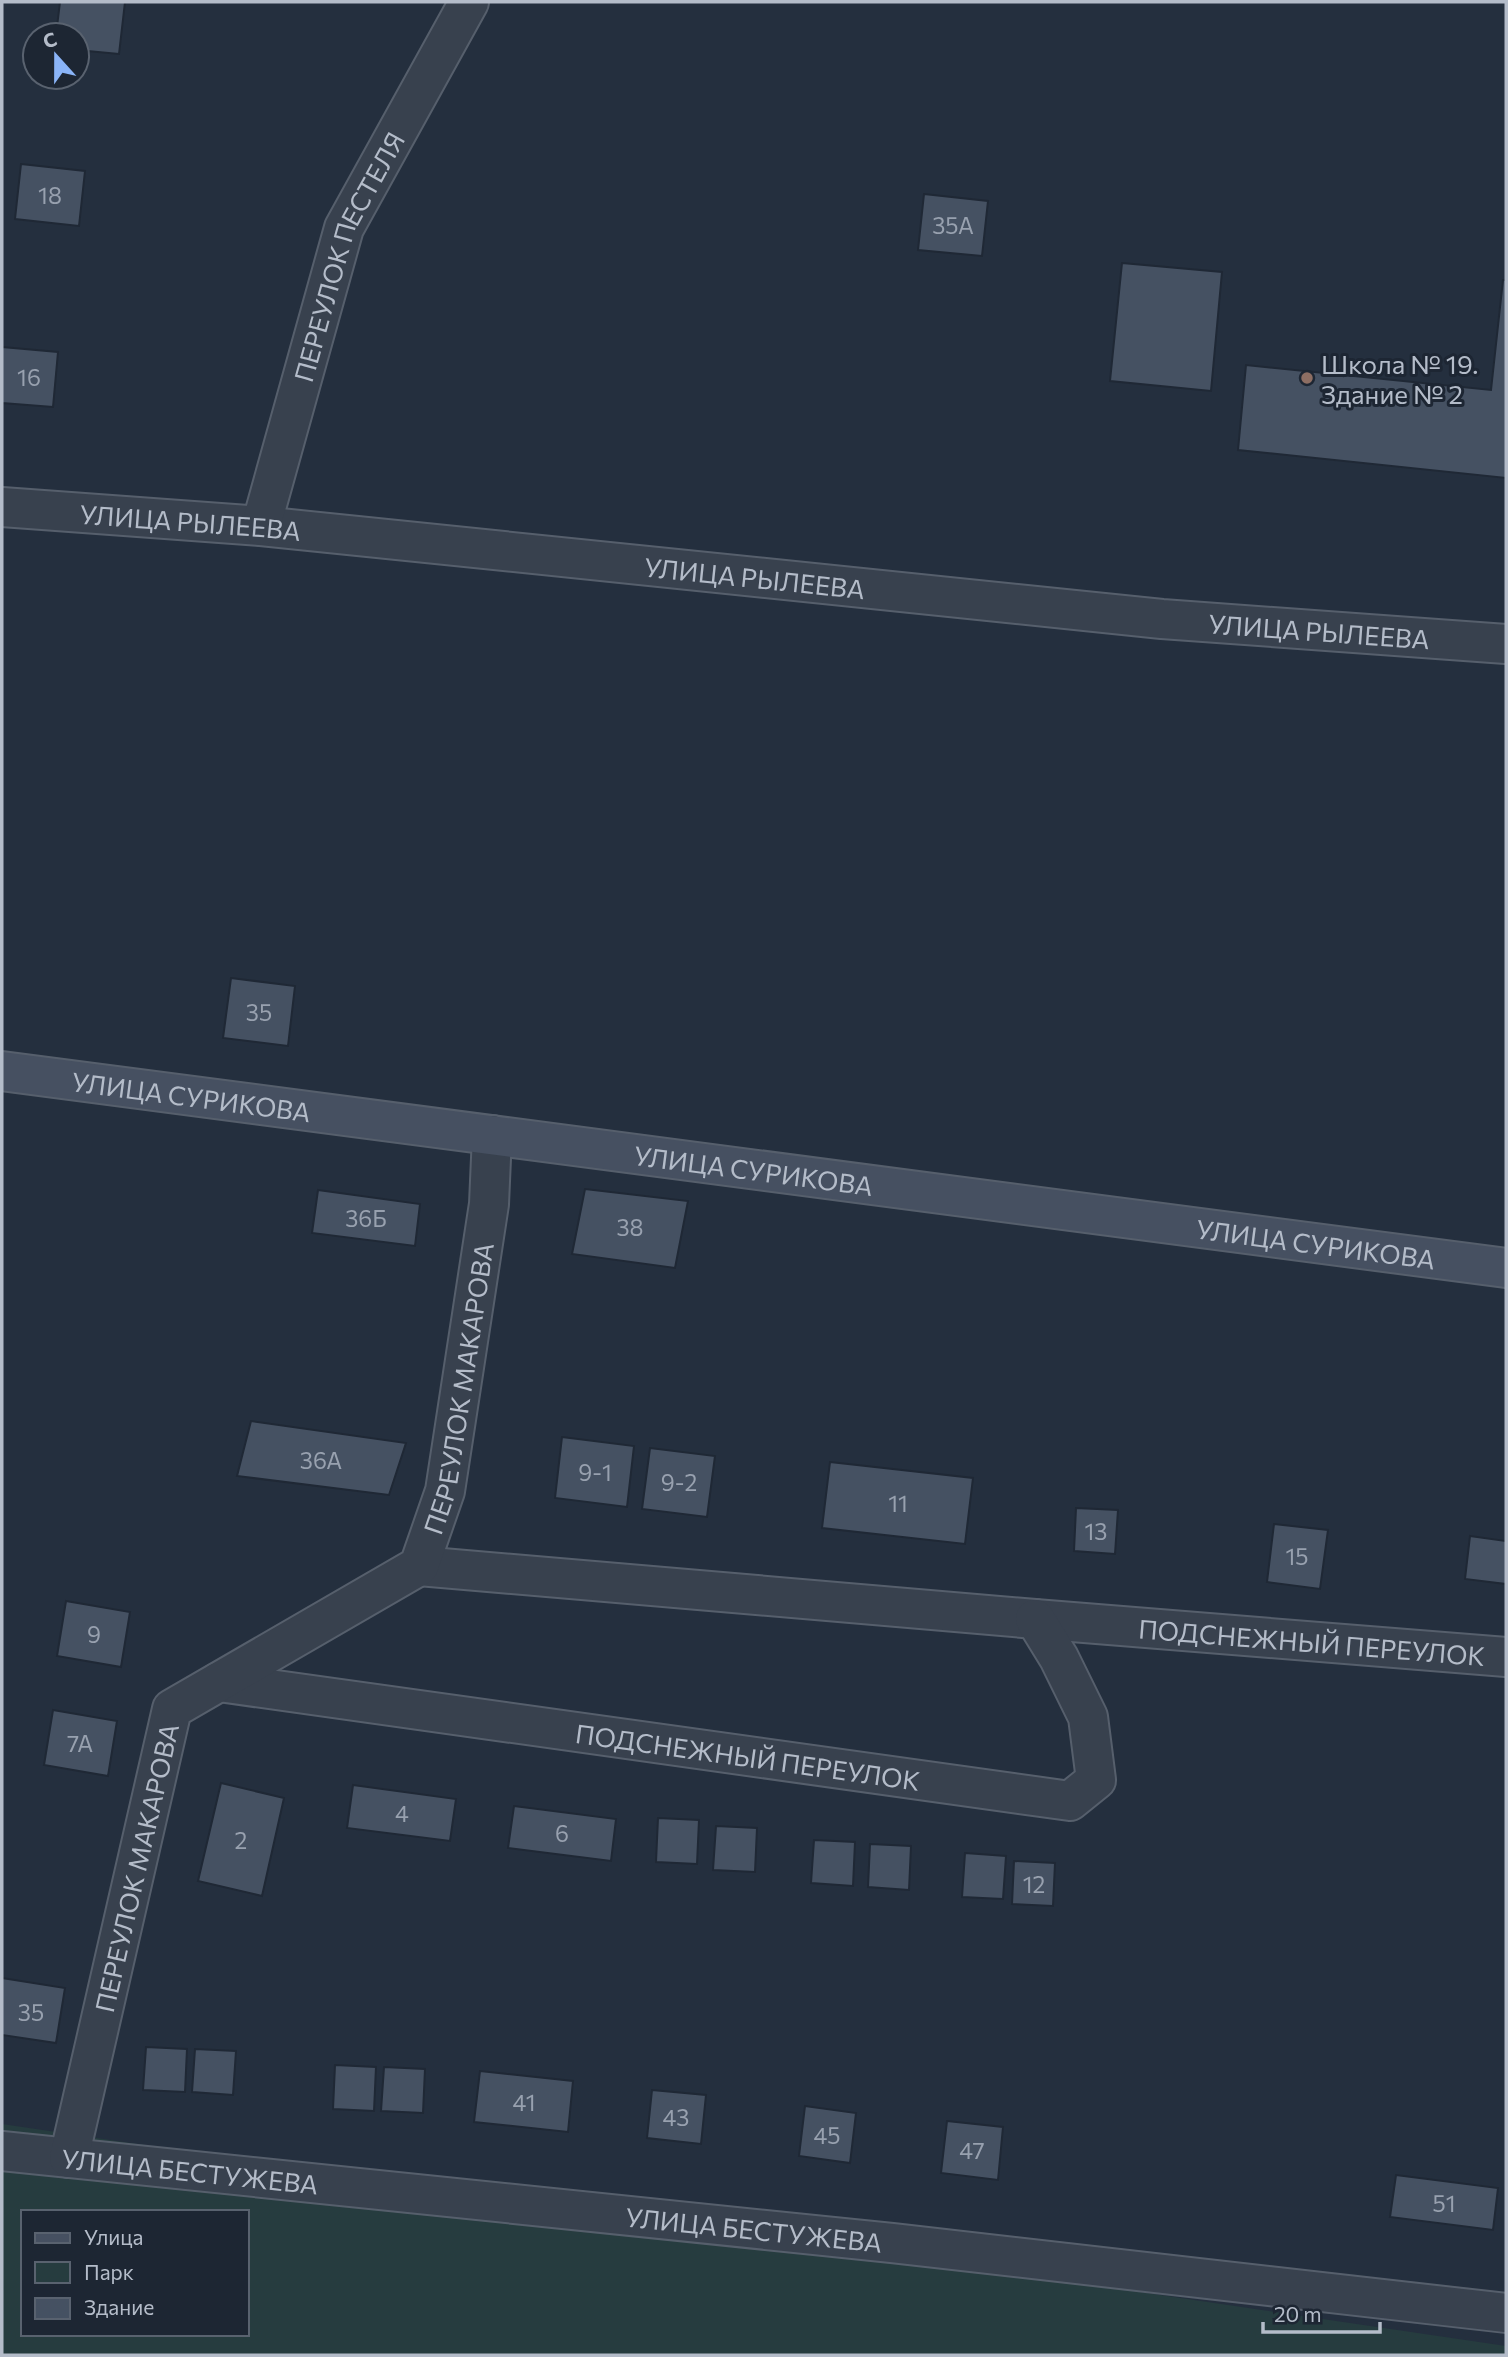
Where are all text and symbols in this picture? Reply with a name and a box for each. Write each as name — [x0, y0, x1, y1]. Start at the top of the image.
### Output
north arrow — [21, 21, 91, 91]
text: С — [40, 27, 60, 53]
street label: ПЕРЕУЛОК ПЕСТЕЛЯ — [286, 126, 410, 385]
house number: 18 — [38, 181, 62, 209]
house number: 35А — [932, 211, 974, 239]
place label: Школа № 19. Здание № 2 — [1321, 348, 1478, 409]
house number: 16 — [17, 363, 41, 391]
marker: Школа № 19. Здание № 2 — [1299, 370, 1315, 386]
street label: УЛИЦА РЫЛЕЕВА — [79, 497, 303, 546]
street label: УЛИЦА РЫЛЕЕВА — [643, 550, 867, 604]
street label: УЛИЦА РЫЛЕЕВА — [1207, 607, 1431, 654]
house number: 35 — [246, 998, 272, 1026]
street label: УЛИЦА СУРИКОВА — [70, 1065, 313, 1127]
street label: УЛИЦА СУРИКОВА — [632, 1138, 875, 1200]
house number: 36Б — [345, 1204, 387, 1232]
street label: УЛИЦА СУРИКОВА — [1194, 1212, 1437, 1274]
house number: 38 — [616, 1213, 644, 1241]
street label: ПЕРЕУЛОК МАКАРОВА — [416, 1240, 498, 1538]
house number: 36А — [300, 1446, 342, 1474]
house number: 9-1 — [578, 1458, 612, 1486]
house number: 9-2 — [661, 1468, 697, 1496]
house number: 11 — [888, 1489, 908, 1517]
house number: 13 — [1085, 1517, 1107, 1545]
house number: 15 — [1285, 1542, 1309, 1570]
street label: ПОДСНЕЖНЫЙ ПЕРЕУЛОК — [1137, 1612, 1486, 1671]
house number: 9 — [87, 1620, 101, 1648]
street label: ПОДСНЕЖНЫЙ ПЕРЕУЛОК — [574, 1717, 922, 1795]
street label: ПЕРЕУЛОК МАКАРОВА — [87, 1720, 184, 2015]
house number: 7А — [67, 1729, 93, 1757]
house number: 4 — [395, 1799, 409, 1827]
house number: 6 — [555, 1819, 569, 1847]
house number: 2 — [235, 1826, 247, 1854]
house number: 12 — [1023, 1870, 1045, 1898]
house number: 35 — [18, 1998, 44, 2026]
house number: 41 — [513, 2088, 535, 2116]
house number: 43 — [663, 2103, 689, 2131]
house number: 45 — [813, 2121, 841, 2149]
house number: 47 — [959, 2136, 985, 2164]
street label: УЛИЦА БЕСТУЖЕВА — [60, 2142, 320, 2199]
house number: 51 — [1432, 2189, 1456, 2217]
street label: УЛИЦА БЕСТУЖЕВА — [624, 2200, 884, 2257]
legend — [21, 2210, 248, 2336]
text: Улица — [84, 2224, 143, 2249]
text: Парк — [84, 2259, 134, 2284]
scale bar — [1263, 2290, 1380, 2334]
text: Здание — [84, 2294, 154, 2319]
text: 20 m — [1274, 2301, 1322, 2326]

